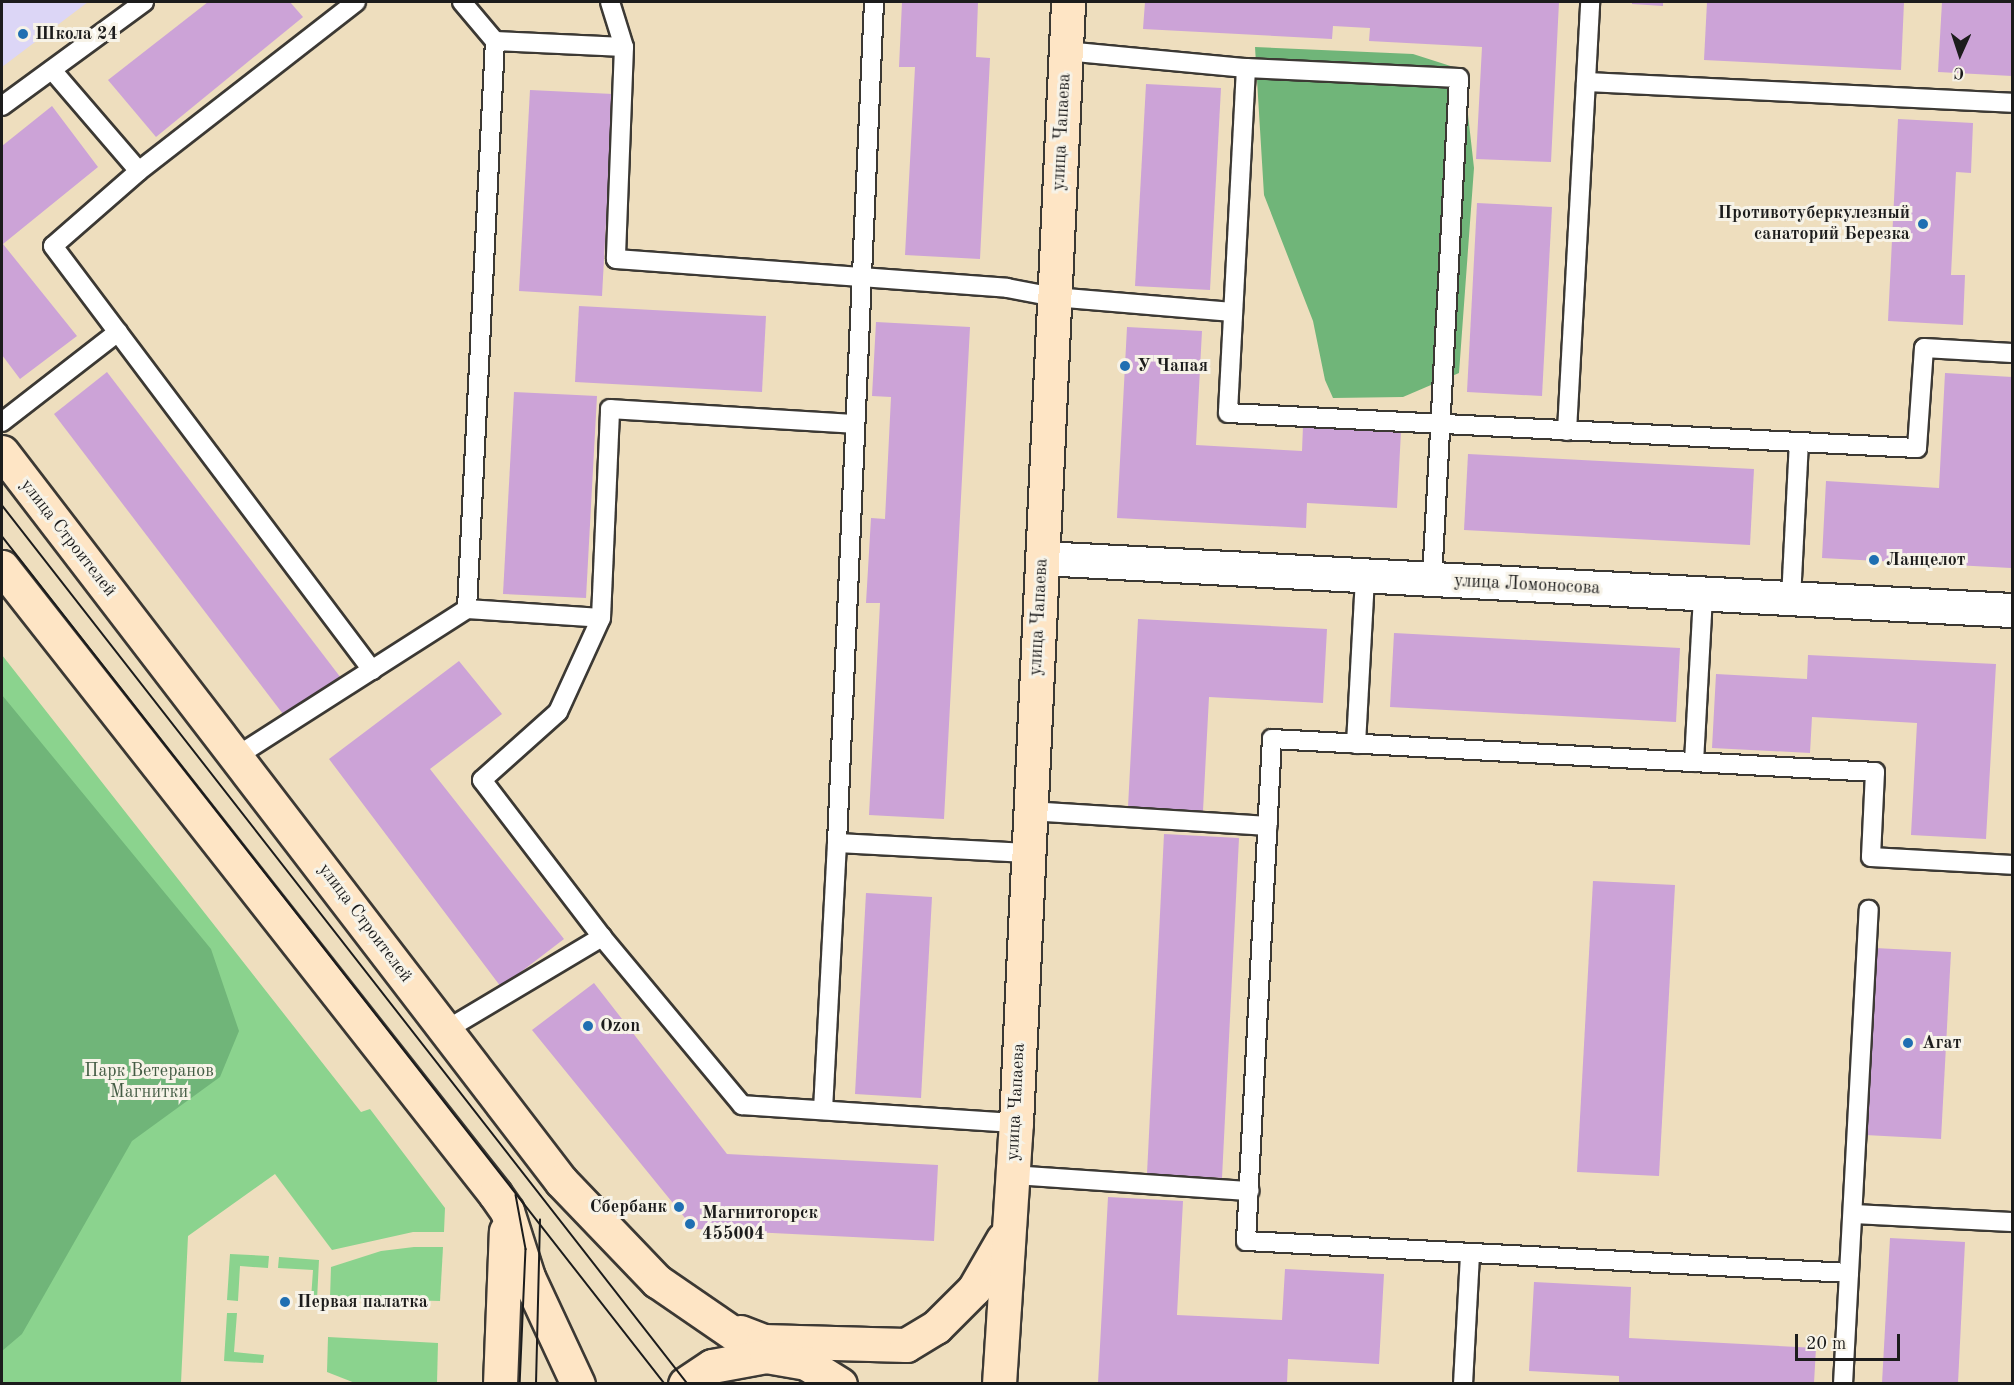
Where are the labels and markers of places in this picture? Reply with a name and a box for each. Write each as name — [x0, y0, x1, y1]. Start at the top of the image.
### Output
place label: Школа 24 — [35, 23, 118, 45]
marker: Школа 24 — [16, 27, 30, 41]
place label: Противотуберкулезный санаторий Березка — [1717, 203, 1910, 246]
marker: Противотуберкулезный санаторий Березка — [1914, 215, 1932, 233]
place label: У Чапая — [1137, 355, 1208, 377]
marker: У Чапая — [1118, 359, 1132, 373]
place label: Ланцелот — [1886, 549, 1966, 571]
marker: Ланцелот — [1867, 553, 1881, 567]
place label: Ozon — [600, 1015, 640, 1037]
marker: Ozon — [581, 1019, 595, 1033]
place label: Агат — [1922, 1032, 1961, 1054]
marker: Агат — [1899, 1034, 1917, 1052]
place label: Сбербанк — [590, 1196, 667, 1218]
marker: Сбербанк — [672, 1200, 686, 1214]
place label: Магнитогорск 455004 — [702, 1203, 818, 1246]
marker: Магнитогорск 455004 — [683, 1217, 697, 1231]
place label: Первая палатка — [297, 1291, 428, 1313]
marker: Первая палатка — [278, 1295, 292, 1309]

